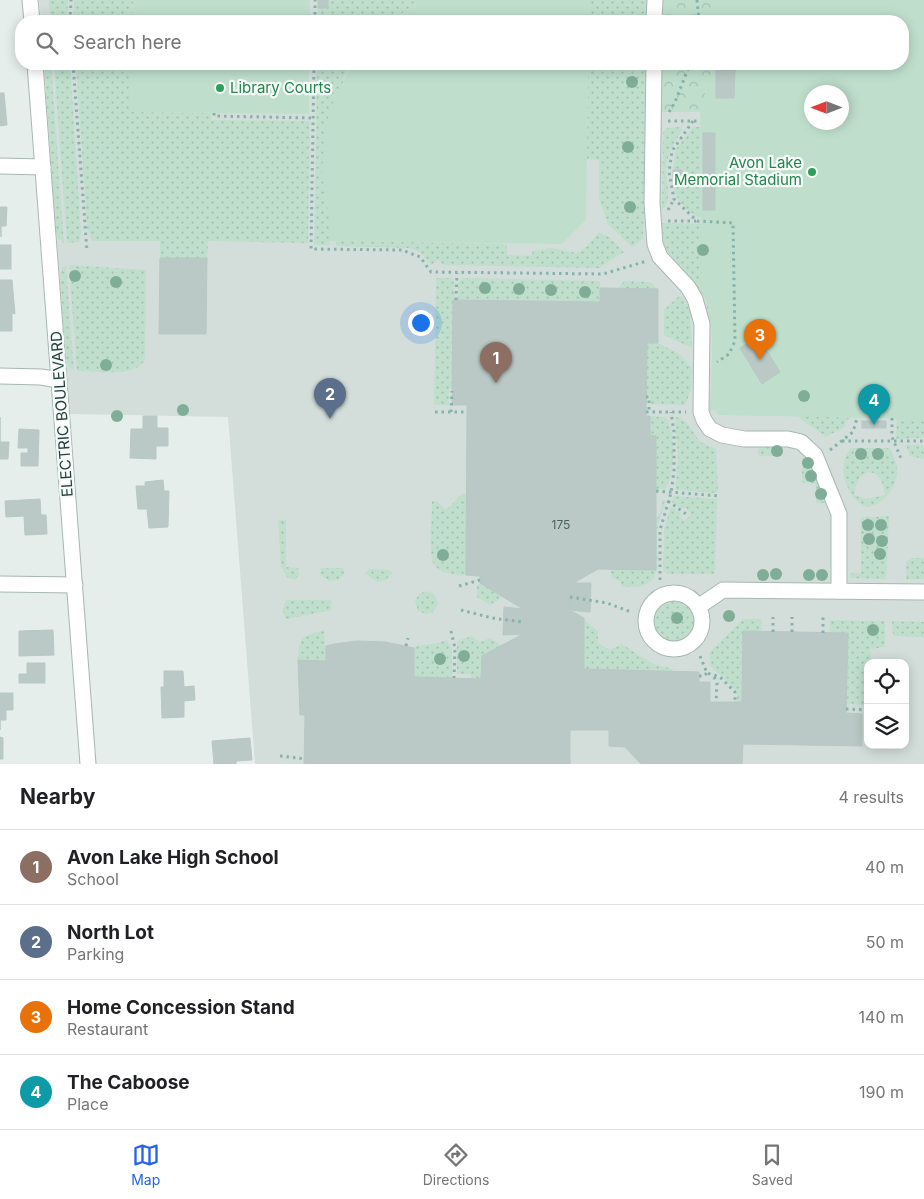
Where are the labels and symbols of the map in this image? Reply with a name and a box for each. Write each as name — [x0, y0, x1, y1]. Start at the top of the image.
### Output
place label: Library Courts — [230, 78, 331, 97]
marker: Library Courts — [214, 82, 226, 94]
north arrow — [804, 85, 849, 130]
place label: Avon Lake Memorial Stadium — [674, 153, 802, 189]
marker: Avon Lake Memorial Stadium — [806, 166, 818, 178]
your location — [408, 310, 434, 336]
pin: 3 — [744, 319, 776, 360]
street label: ELECTRIC BOULEVARD — [46, 331, 77, 498]
pin: 1 — [480, 342, 512, 383]
pin: 2 — [314, 378, 346, 419]
pin: 4 — [858, 384, 890, 425]
house number: 175 — [552, 517, 570, 532]

